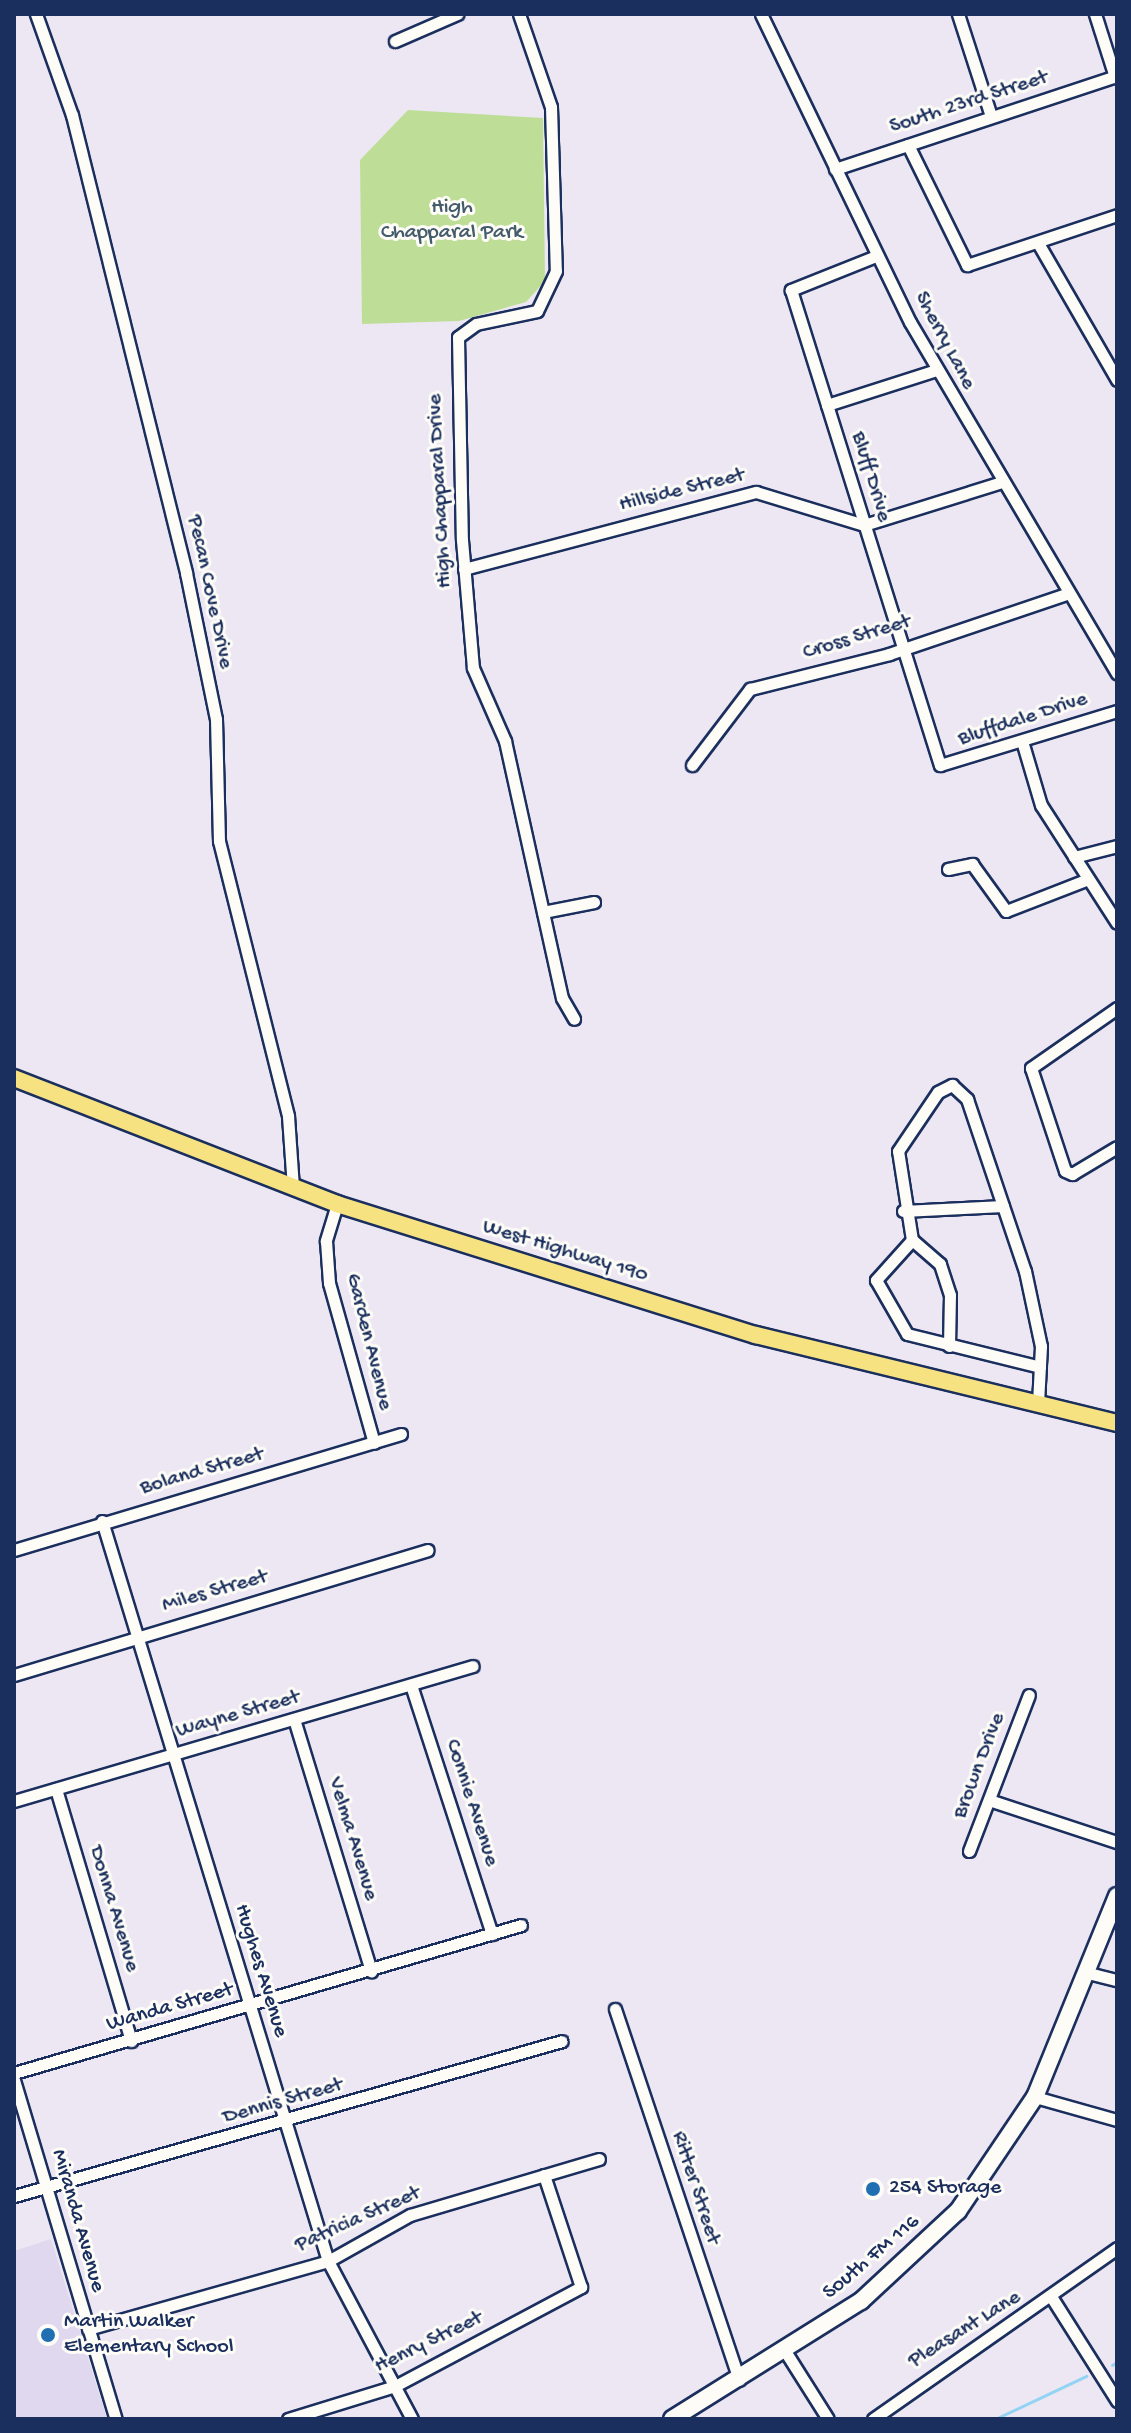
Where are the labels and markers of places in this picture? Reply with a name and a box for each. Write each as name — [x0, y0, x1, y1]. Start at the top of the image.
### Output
place label: 254 Storage — [889, 2176, 1001, 2202]
marker: 254 Storage — [864, 2180, 882, 2198]
place label: Martin Walker Elementary School — [64, 2309, 234, 2360]
marker: Martin Walker Elementary School — [39, 2326, 57, 2344]

